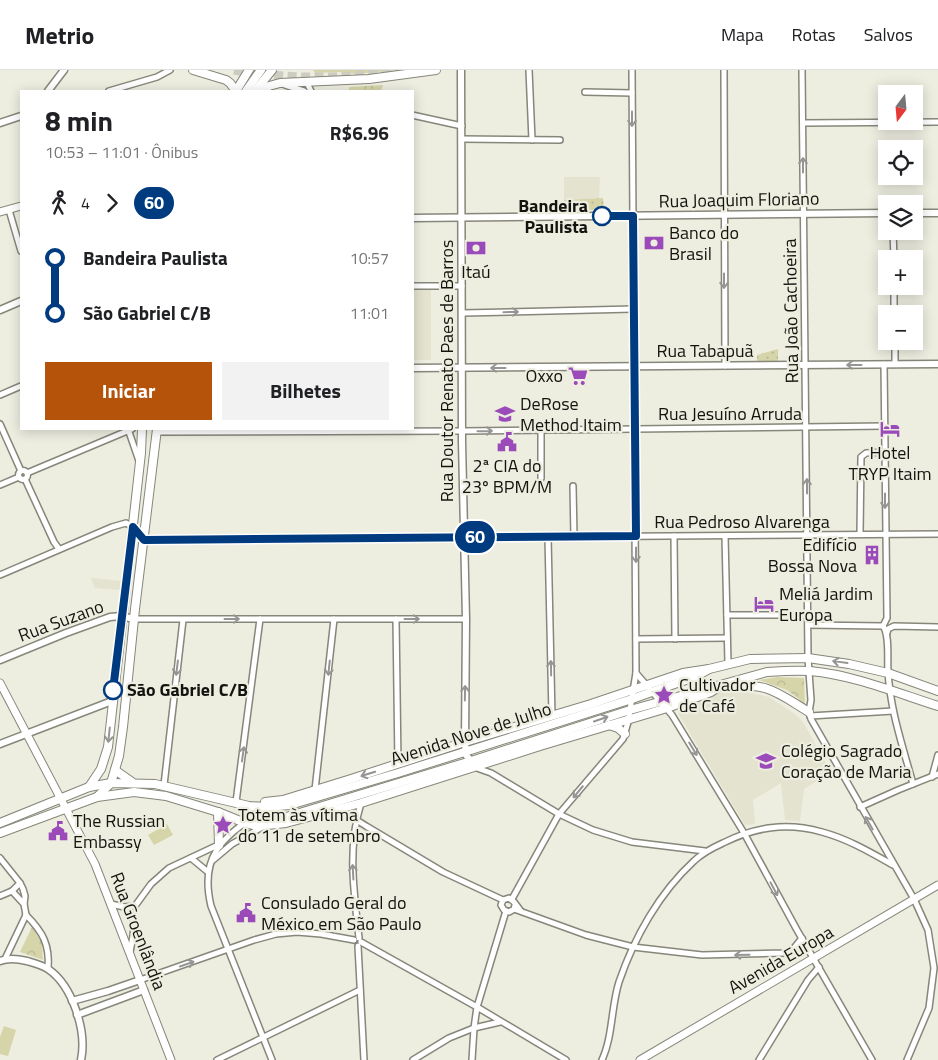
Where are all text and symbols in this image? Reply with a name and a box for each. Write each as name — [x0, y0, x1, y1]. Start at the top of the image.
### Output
text: Metrio — [25, 17, 94, 53]
text: Mapa — [721, 21, 764, 48]
text: Rotas — [792, 21, 836, 48]
text: Salvos — [864, 21, 913, 48]
north arrow — [878, 85, 922, 130]
map controls — [878, 85, 923, 350]
text: 8 min — [45, 99, 113, 142]
one-way arrow — [627, 110, 637, 126]
text: R$6.96 — [330, 118, 389, 147]
text: 10:53 – 11:01 · Ônibus — [45, 140, 198, 164]
button: locate — [878, 140, 923, 185]
one-way arrow — [798, 157, 808, 174]
street label: Rua Joaquim Floriano — [658, 185, 820, 214]
icon: walk — [45, 189, 73, 217]
icon: forward — [98, 189, 126, 217]
text: 60 — [144, 189, 164, 216]
text: 4 — [81, 191, 90, 215]
place label: Bandeira Paulista — [518, 192, 588, 240]
button: layers — [878, 195, 923, 240]
marker: Bandeira Paulista — [592, 206, 612, 226]
place label: Banco do Brasil — [669, 219, 739, 267]
bank icon: Banco do Brasil — [643, 232, 665, 254]
bank icon: Itaú — [465, 237, 487, 259]
street label: Rua João Cachoeira — [776, 238, 805, 384]
street label: Rua Doutor Renato Paes de Barros — [433, 240, 460, 502]
text: Bandeira Paulista — [83, 243, 228, 272]
text: 10:57 — [350, 246, 389, 270]
button: + — [878, 250, 923, 295]
place label: Itaú — [461, 258, 491, 285]
one-way arrow — [719, 272, 729, 289]
text: São Gabriel C/B — [83, 298, 211, 327]
text: 11:01 — [350, 301, 389, 325]
button: − — [878, 305, 923, 350]
one-way arrow — [503, 307, 519, 317]
street label: Rua Tabapuã — [656, 337, 754, 364]
one-way arrow — [847, 360, 863, 370]
button: Iniciar — [45, 362, 212, 420]
button: Bilhetes — [222, 362, 389, 420]
place label: Oxxo — [526, 362, 563, 389]
one-way arrow — [490, 363, 506, 373]
supermarket icon: Oxxo — [567, 365, 589, 387]
place label: DeRose Method Itaim — [520, 390, 622, 438]
street label: Rua Jesuíno Arruda — [658, 400, 802, 427]
school or university icon: DeRose Method Itaim — [494, 403, 516, 425]
hotel icon: Hotel TRYP Itaim — [879, 418, 901, 440]
one-way arrow — [476, 426, 493, 436]
public building icon: 2ª CIA do 23º BPM/M — [496, 431, 518, 453]
place label: Hotel TRYP Itaim — [848, 439, 932, 487]
place label: 2ª CIA do 23º BPM/M — [462, 452, 552, 500]
one-way arrow — [802, 478, 811, 494]
one-way arrow — [880, 492, 890, 508]
street label: Rua Pedroso Alvarenga — [654, 508, 830, 535]
line badge: 60 — [452, 521, 498, 553]
text: 60 — [465, 523, 485, 550]
place label: Edifício Bossa Nova — [768, 531, 857, 579]
building icon: Edifício Bossa Nova — [861, 544, 883, 566]
one-way arrow — [631, 546, 641, 563]
place label: Meliá Jardim Europa — [779, 580, 873, 628]
street label: Rua Suzano — [14, 593, 107, 648]
hotel icon: Meliá Jardim Europa — [753, 593, 775, 615]
one-way arrow — [223, 614, 239, 624]
one-way arrow — [403, 614, 419, 624]
one-way arrow — [833, 657, 849, 667]
one-way arrow — [324, 659, 334, 675]
one-way arrow — [172, 660, 182, 676]
one-way arrow — [546, 660, 556, 676]
place label: Cultivador de Café — [679, 671, 755, 719]
place label: São Gabriel C/B — [127, 676, 248, 703]
marker: São Gabriel C/B — [103, 680, 123, 700]
place icon: Cultivador de Café — [653, 684, 675, 706]
one-way arrow — [460, 685, 470, 702]
street label: Avenida Nove de Julho — [387, 695, 555, 772]
one-way arrow — [592, 714, 608, 724]
one-way arrow — [104, 726, 114, 742]
place label: Colégio Sagrado Coração de Maria — [781, 737, 912, 785]
one-way arrow — [688, 741, 698, 755]
one-way arrow — [238, 746, 248, 762]
school or university icon: Colégio Sagrado Coração de Maria — [755, 750, 777, 772]
one-way arrow — [361, 769, 377, 779]
one-way arrow — [573, 785, 584, 798]
place label: Totem às vítima do 11 de setembro — [238, 801, 381, 849]
place label: The Russian Embassy — [73, 807, 165, 855]
place icon: Totem às vítima do 11 de setembro — [212, 814, 234, 836]
one-way arrow — [864, 816, 874, 830]
public building icon: The Russian Embassy — [47, 820, 69, 842]
one-way arrow — [349, 865, 358, 881]
street label: Rua Groenlândia — [104, 868, 173, 994]
one-way arrow — [770, 882, 780, 896]
place label: Consulado Geral do México em São Paulo — [261, 889, 422, 937]
public building icon: Consulado Geral do México em São Paulo — [235, 902, 257, 924]
street label: Avenida Europa — [723, 918, 838, 1001]
one-way arrow — [734, 950, 750, 959]
one-way arrow — [178, 958, 194, 968]

